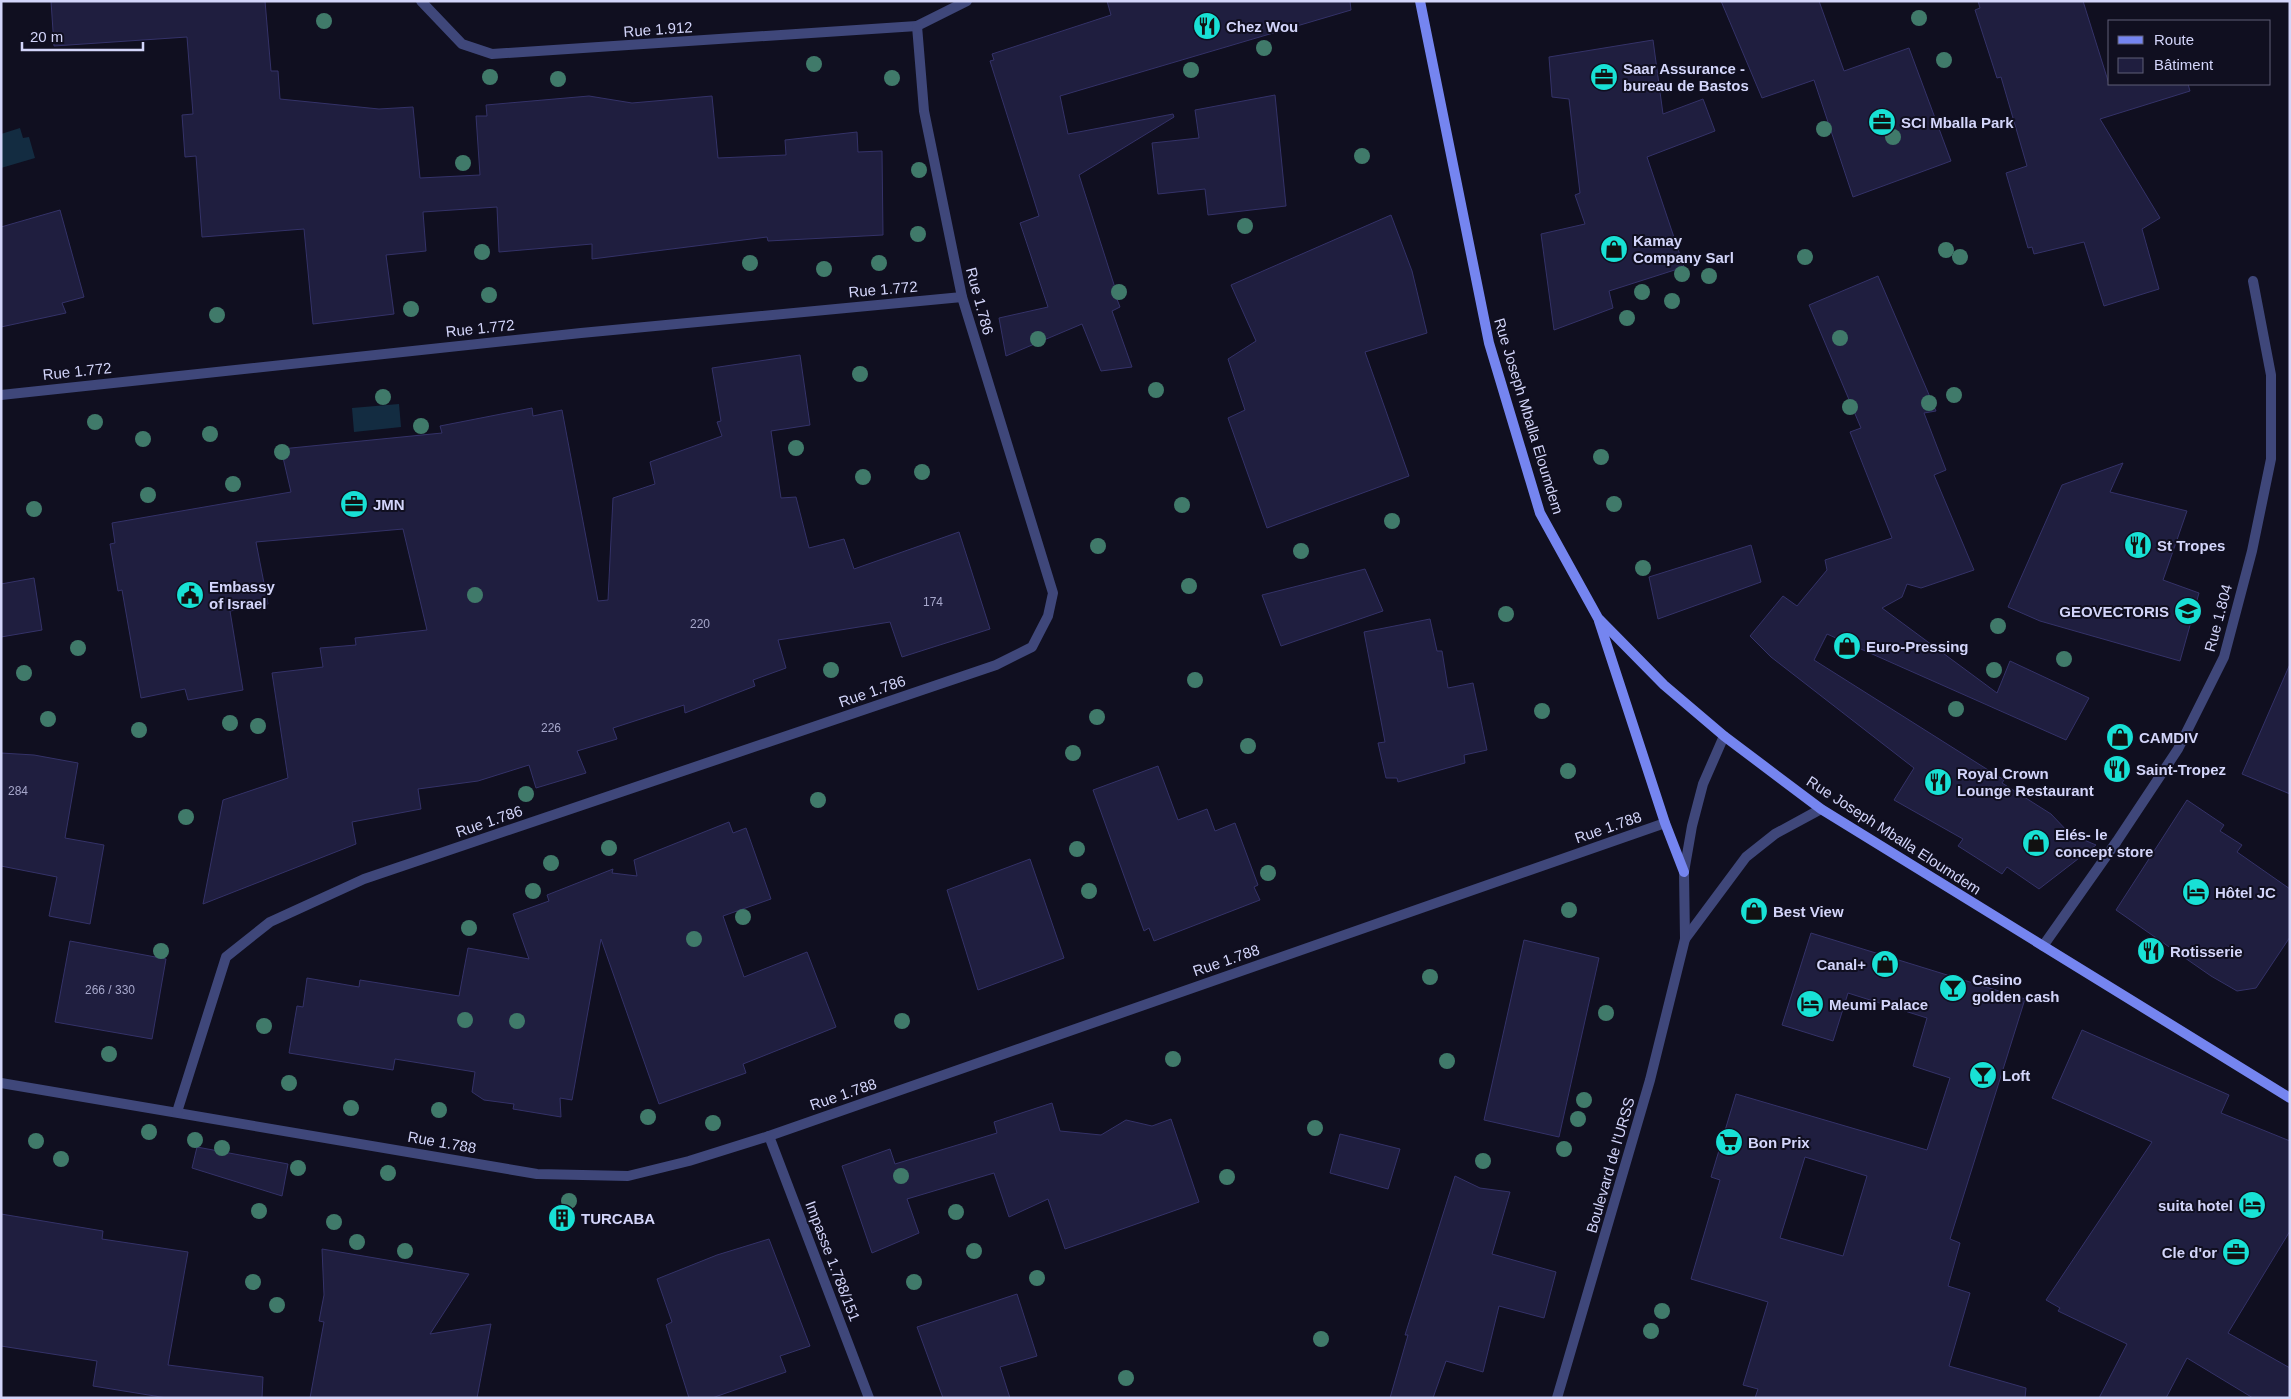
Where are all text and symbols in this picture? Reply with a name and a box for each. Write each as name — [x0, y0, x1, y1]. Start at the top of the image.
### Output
restaurant icon: Chez Wou — [1192, 11, 1222, 41]
street label: Rue 1.912 — [623, 18, 693, 40]
place label: Chez Wou — [1226, 18, 1298, 35]
scale bar — [22, 20, 144, 52]
legend — [2108, 20, 2271, 85]
text: 20 m — [30, 28, 63, 45]
text: Route — [2154, 31, 2194, 48]
text: Bâtiment — [2154, 56, 2214, 73]
place label: Saar Assurance - bureau de Bastos — [1623, 60, 1749, 94]
office icon: Saar Assurance - bureau de Bastos — [1589, 62, 1619, 92]
office icon: SCI Mballa Park — [1867, 107, 1897, 137]
place label: SCI Mballa Park — [1901, 114, 2014, 131]
place label: Kamay Company Sarl — [1633, 232, 1734, 266]
shop icon: Kamay Company Sarl — [1599, 234, 1629, 264]
street label: Rue 1.786 — [963, 265, 997, 337]
street label: Rue 1.772 — [848, 278, 918, 300]
street label: Rue 1.772 — [445, 316, 515, 340]
street label: Rue Joseph Mballa Eloumdem — [1491, 316, 1567, 516]
street label: Rue 1.772 — [42, 359, 112, 383]
office icon: JMN — [339, 489, 369, 519]
place label: JMN — [373, 496, 405, 513]
restaurant icon: St Tropes — [2123, 530, 2153, 560]
place label: St Tropes — [2157, 537, 2225, 554]
place label: Embassy of Israel — [209, 578, 276, 612]
public building icon: Embassy of Israel — [175, 580, 205, 610]
street label: Rue 1.804 — [2201, 582, 2235, 654]
house number: 174 — [923, 595, 943, 609]
school or university icon: GEOVECTORIS — [2173, 596, 2203, 626]
place label: GEOVECTORIS — [2059, 603, 2169, 620]
house number: 220 — [690, 617, 710, 631]
shop icon: Euro-Pressing — [1832, 631, 1862, 661]
place label: Euro-Pressing — [1866, 638, 1969, 655]
street label: Rue 1.786 — [837, 672, 907, 710]
house number: 226 — [541, 721, 561, 735]
shop icon: CAMDIV — [2105, 722, 2135, 752]
place label: CAMDIV — [2139, 729, 2198, 746]
restaurant icon: Saint-Tropez — [2102, 754, 2132, 784]
place label: Saint-Tropez — [2136, 761, 2226, 778]
place label: Royal Crown Lounge Restaurant — [1957, 765, 2094, 799]
restaurant icon: Royal Crown Lounge Restaurant — [1923, 767, 1953, 797]
street label: Rue Joseph Mballa Eloumdem — [1804, 772, 1984, 898]
house number: 284 — [8, 784, 28, 798]
street label: Rue 1.786 — [454, 802, 524, 840]
street label: Rue 1.788 — [1573, 808, 1643, 846]
place label: Elés- le concept store — [2055, 826, 2153, 860]
shop icon: Elés- le concept store — [2021, 828, 2051, 858]
hotel icon: Hôtel JC — [2181, 877, 2211, 907]
place label: Hôtel JC — [2215, 884, 2276, 901]
shop icon: Best View — [1739, 896, 1769, 926]
place label: Best View — [1773, 903, 1844, 920]
restaurant icon: Rotisserie — [2136, 936, 2166, 966]
street label: Rue 1.788 — [1191, 941, 1261, 979]
place label: Rotisserie — [2170, 943, 2243, 960]
shop icon: Canal+ — [1870, 949, 1900, 979]
place label: Canal+ — [1816, 956, 1866, 973]
place label: Casino golden cash — [1972, 971, 2060, 1005]
bar icon: Casino golden cash — [1938, 973, 1968, 1003]
house number: 266 / 330 — [85, 983, 135, 997]
hotel icon: Meumi Palace — [1795, 989, 1825, 1019]
place label: Meumi Palace — [1829, 996, 1928, 1013]
bar icon: Loft — [1968, 1060, 1998, 1090]
place label: Loft — [2002, 1067, 2030, 1084]
street label: Rue 1.788 — [808, 1075, 878, 1113]
street label: Boulevard de l'URSS — [1582, 1095, 1638, 1235]
supermarket icon: Bon Prix — [1714, 1127, 1744, 1157]
street label: Rue 1.788 — [406, 1128, 478, 1156]
place label: Bon Prix — [1748, 1134, 1810, 1151]
hotel icon: suita hotel — [2237, 1190, 2267, 1220]
place label: suita hotel — [2158, 1197, 2233, 1214]
street label: Impasse 1.788/151 — [802, 1198, 864, 1324]
building icon: TURCABA — [547, 1203, 577, 1233]
place label: TURCABA — [581, 1210, 655, 1227]
office icon: Cle d'or — [2221, 1237, 2251, 1267]
place label: Cle d'or — [2162, 1244, 2217, 1261]

